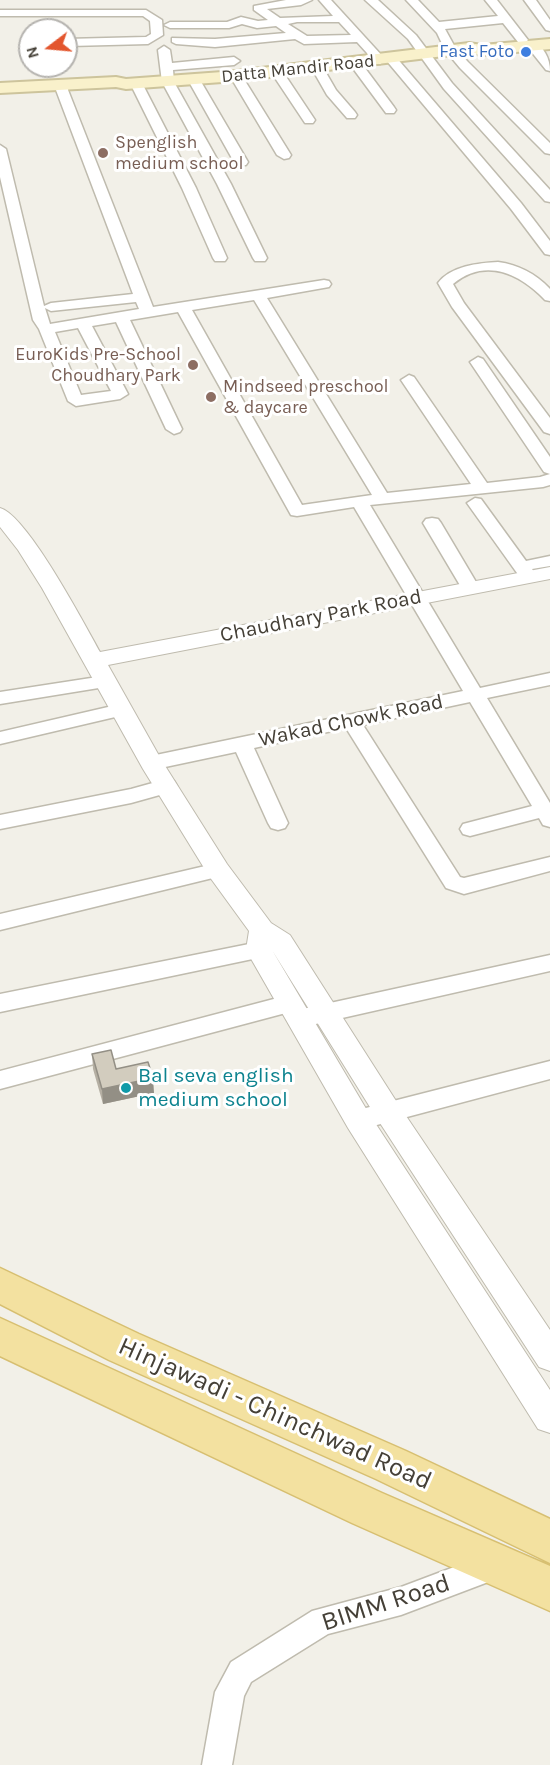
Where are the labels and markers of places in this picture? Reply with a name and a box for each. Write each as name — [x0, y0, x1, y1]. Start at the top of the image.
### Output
place label: Fast Foto — [439, 41, 514, 63]
marker: Fast Foto — [519, 45, 533, 59]
place label: Spenglish medium school — [115, 132, 243, 174]
marker: Spenglish medium school — [96, 146, 110, 160]
place label: EuroKids Pre-School Choudhary Park — [15, 344, 181, 386]
marker: EuroKids Pre-School Choudhary Park — [186, 358, 200, 372]
place label: Mindseed preschool & daycare — [223, 376, 389, 418]
marker: Mindseed preschool & daycare — [204, 390, 218, 404]
place label: Bal seva english medium school — [138, 1063, 294, 1113]
marker: Bal seva english medium school — [119, 1081, 133, 1095]

